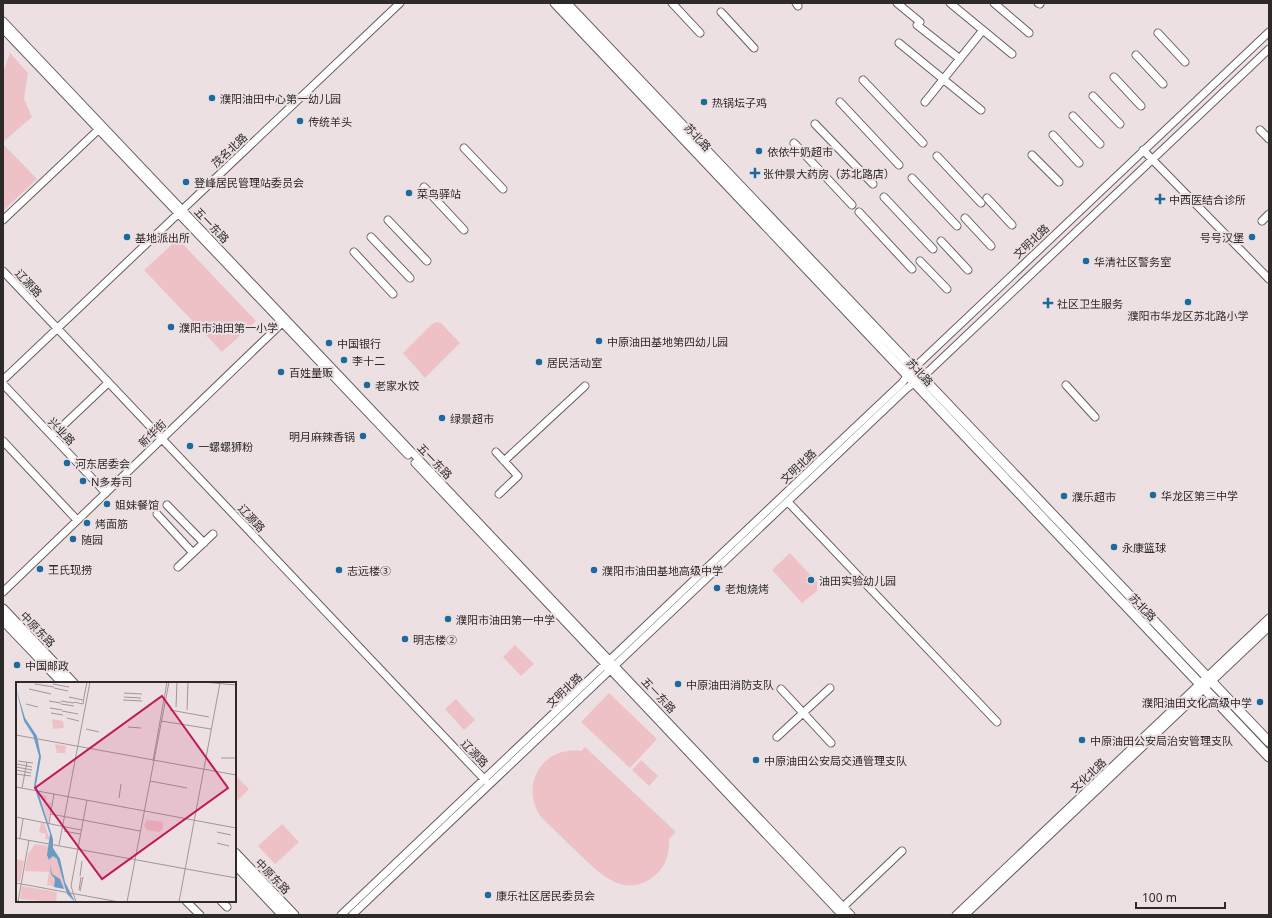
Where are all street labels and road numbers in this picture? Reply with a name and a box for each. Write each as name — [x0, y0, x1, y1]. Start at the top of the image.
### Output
street label: 苏北路 — [681, 120, 715, 154]
street label: 茂名北路 — [208, 130, 250, 170]
street label: 五一东路 — [191, 204, 233, 246]
street label: 文明北路 — [1010, 221, 1052, 261]
street label: 辽源路 — [12, 266, 46, 300]
street label: 苏北路 — [903, 355, 937, 389]
street label: 兴业路 — [45, 414, 79, 448]
street label: 新华街 — [135, 416, 169, 450]
street label: 五一东路 — [414, 440, 456, 482]
street label: 文明北路 — [777, 446, 819, 486]
street label: 辽源路 — [235, 501, 269, 535]
street label: 苏北路 — [1126, 590, 1160, 624]
street label: 中原东路 — [17, 608, 59, 650]
street label: 文明北路 — [543, 670, 585, 710]
street label: 五一东路 — [639, 674, 679, 716]
street label: 辽源路 — [458, 736, 492, 770]
street label: 文化北路 — [1067, 755, 1109, 795]
street label: 中原东路 — [252, 855, 294, 897]

